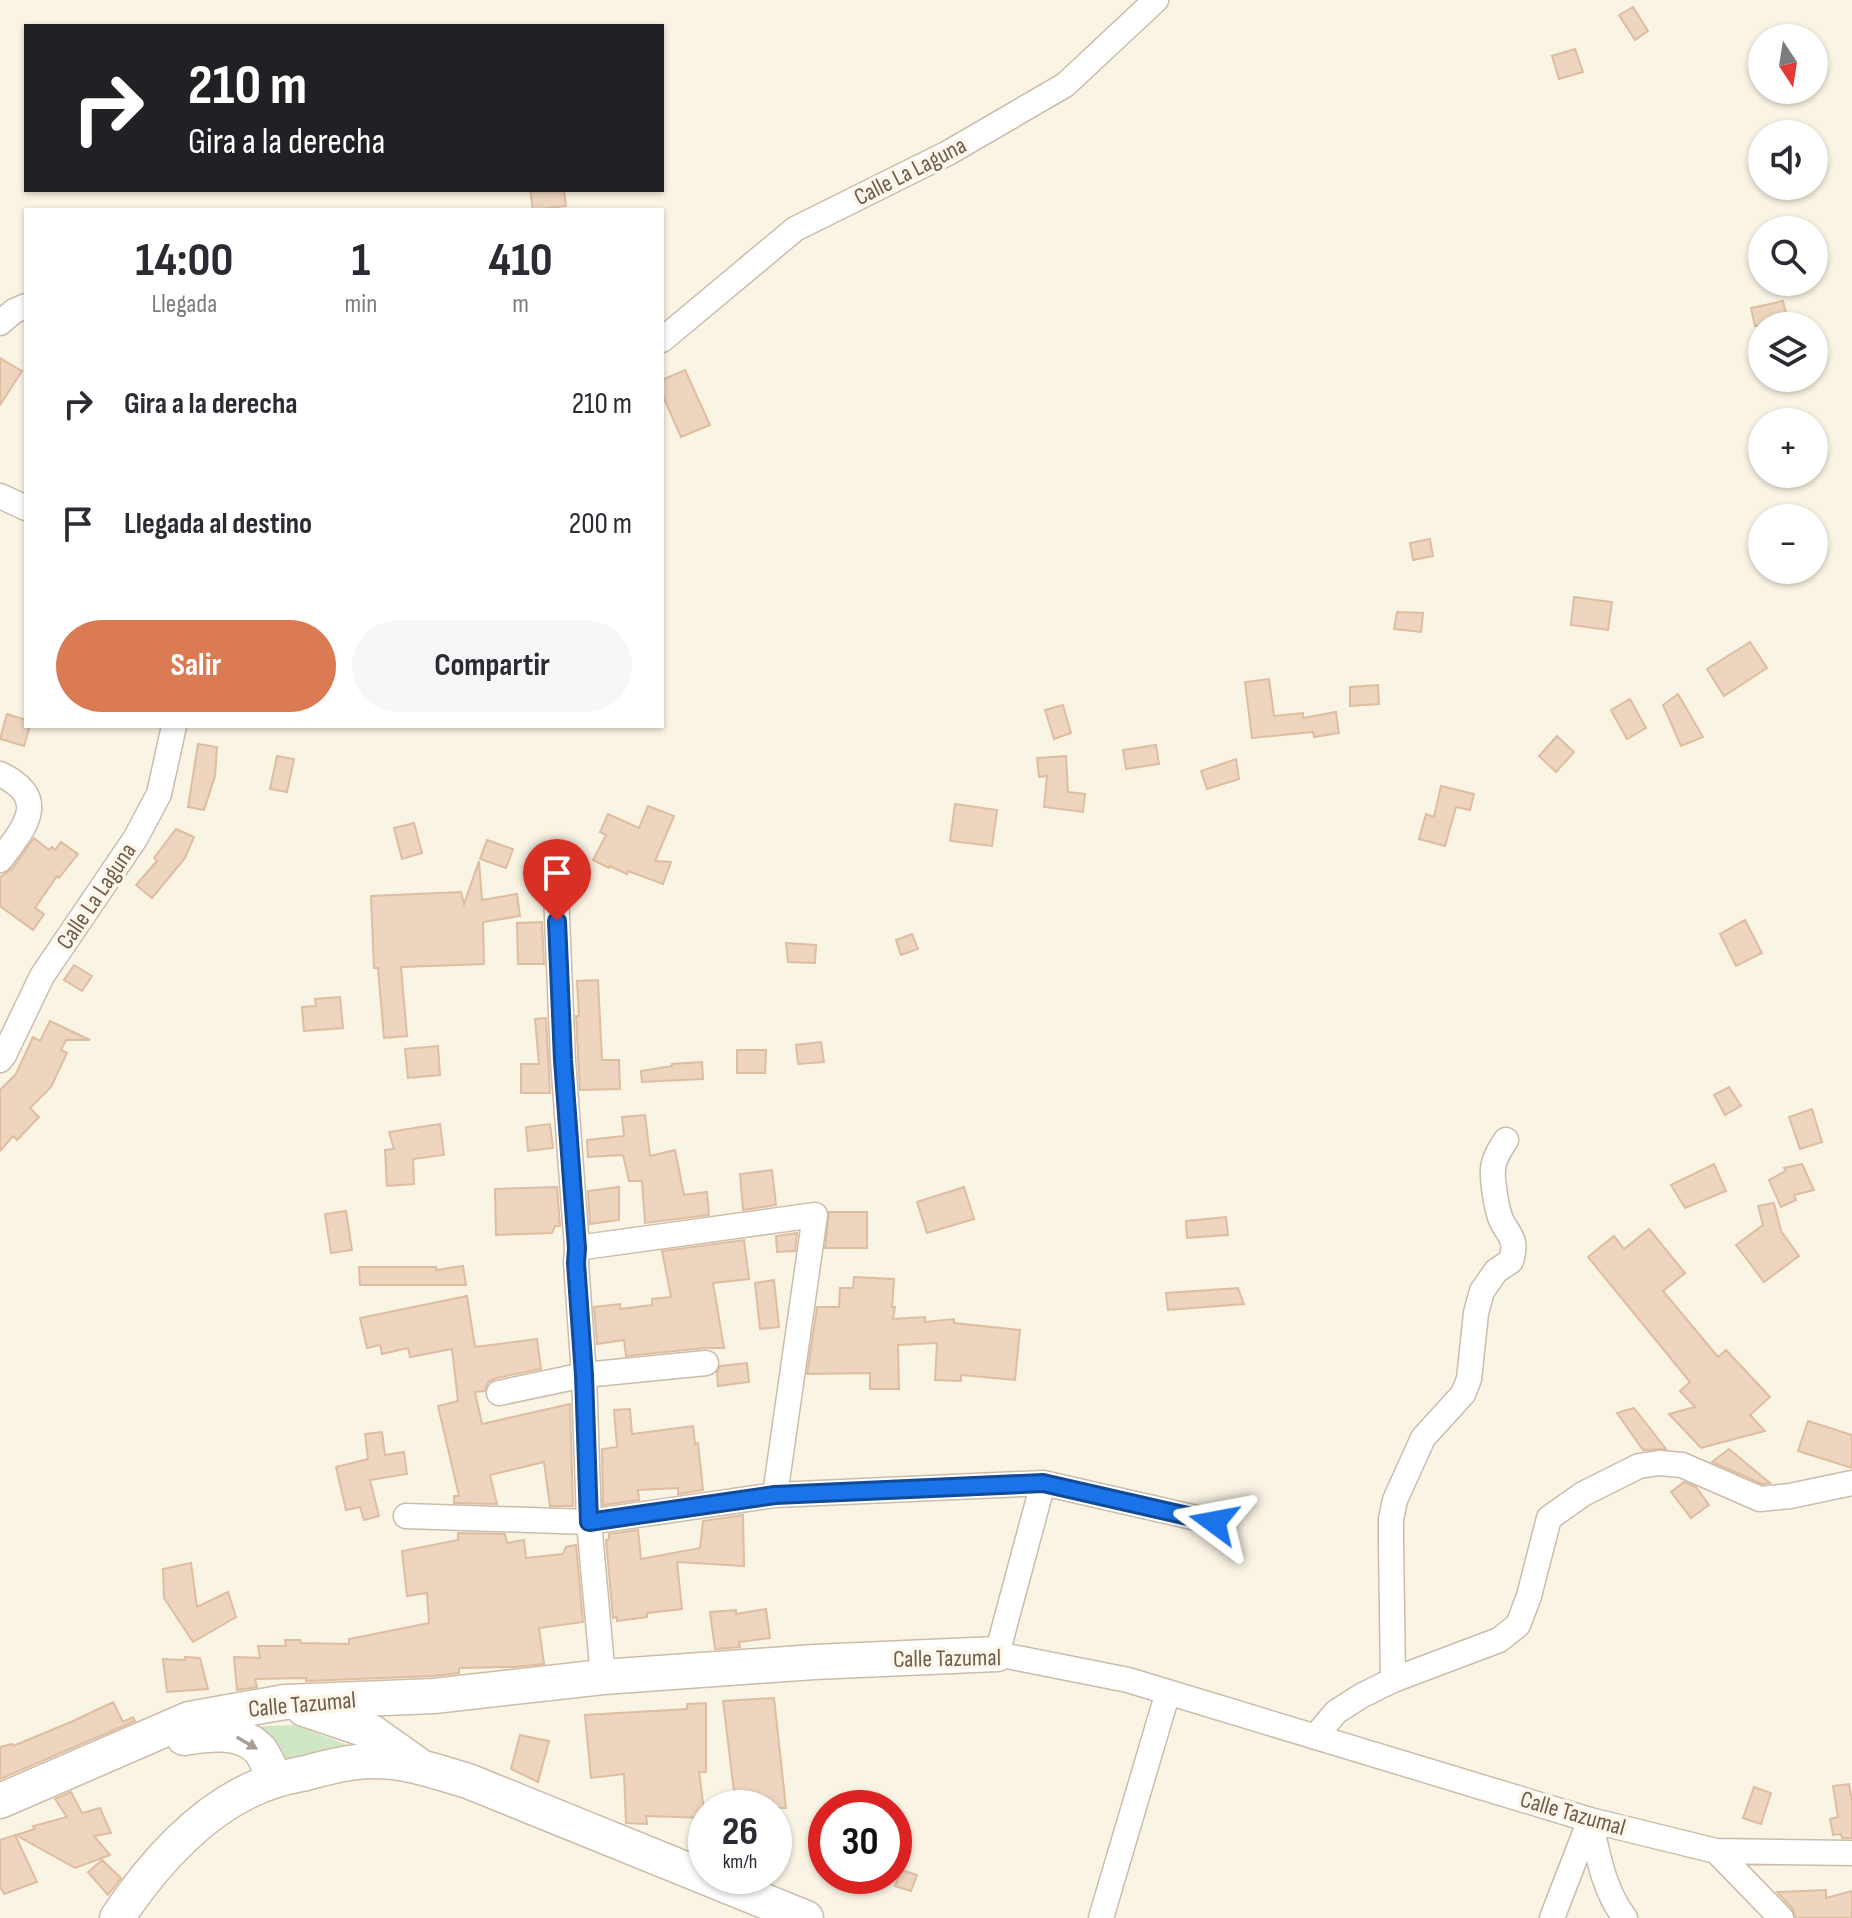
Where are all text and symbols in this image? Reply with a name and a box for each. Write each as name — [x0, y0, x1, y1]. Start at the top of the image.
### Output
north arrow — [1748, 24, 1828, 104]
map controls — [1748, 24, 1828, 584]
text: 210 m — [188, 53, 307, 120]
icon: right — [56, 56, 160, 160]
button: sound — [1748, 120, 1828, 200]
text: Gira a la derecha — [188, 121, 385, 164]
street label: Calle La Laguna — [849, 131, 971, 212]
button: search — [1748, 216, 1828, 296]
text: 14:00 — [135, 232, 233, 289]
text: 1 — [352, 232, 370, 289]
text: 410 — [489, 232, 553, 289]
text: Llegada — [151, 289, 217, 320]
text: min — [345, 289, 377, 320]
text: m — [512, 289, 529, 320]
button: layers — [1748, 312, 1828, 392]
icon: right — [56, 382, 100, 426]
text: Gira a la derecha — [124, 386, 298, 422]
text: 210 m — [572, 386, 632, 422]
button: + — [1748, 408, 1828, 488]
icon: arrive — [56, 502, 100, 546]
button: − — [1748, 504, 1828, 584]
text: Llegada al destino — [124, 506, 312, 542]
text: 200 m — [569, 506, 632, 542]
button: Salir — [56, 620, 336, 712]
button: Compartir — [352, 620, 632, 712]
street label: Calle La Laguna — [50, 838, 143, 955]
pin — [523, 839, 591, 921]
icon: arrive — [535, 851, 579, 895]
position arrow — [1172, 1480, 1256, 1564]
street label: Calle Tazumal — [893, 1643, 1001, 1674]
street label: Calle Tazumal — [247, 1685, 357, 1724]
one-way arrow — [236, 1736, 258, 1750]
street label: Calle Tazumal — [1517, 1785, 1629, 1842]
speed limit sign: 30 — [808, 1790, 912, 1894]
text: 26 — [722, 1808, 758, 1856]
text: km/h — [723, 1850, 757, 1874]

